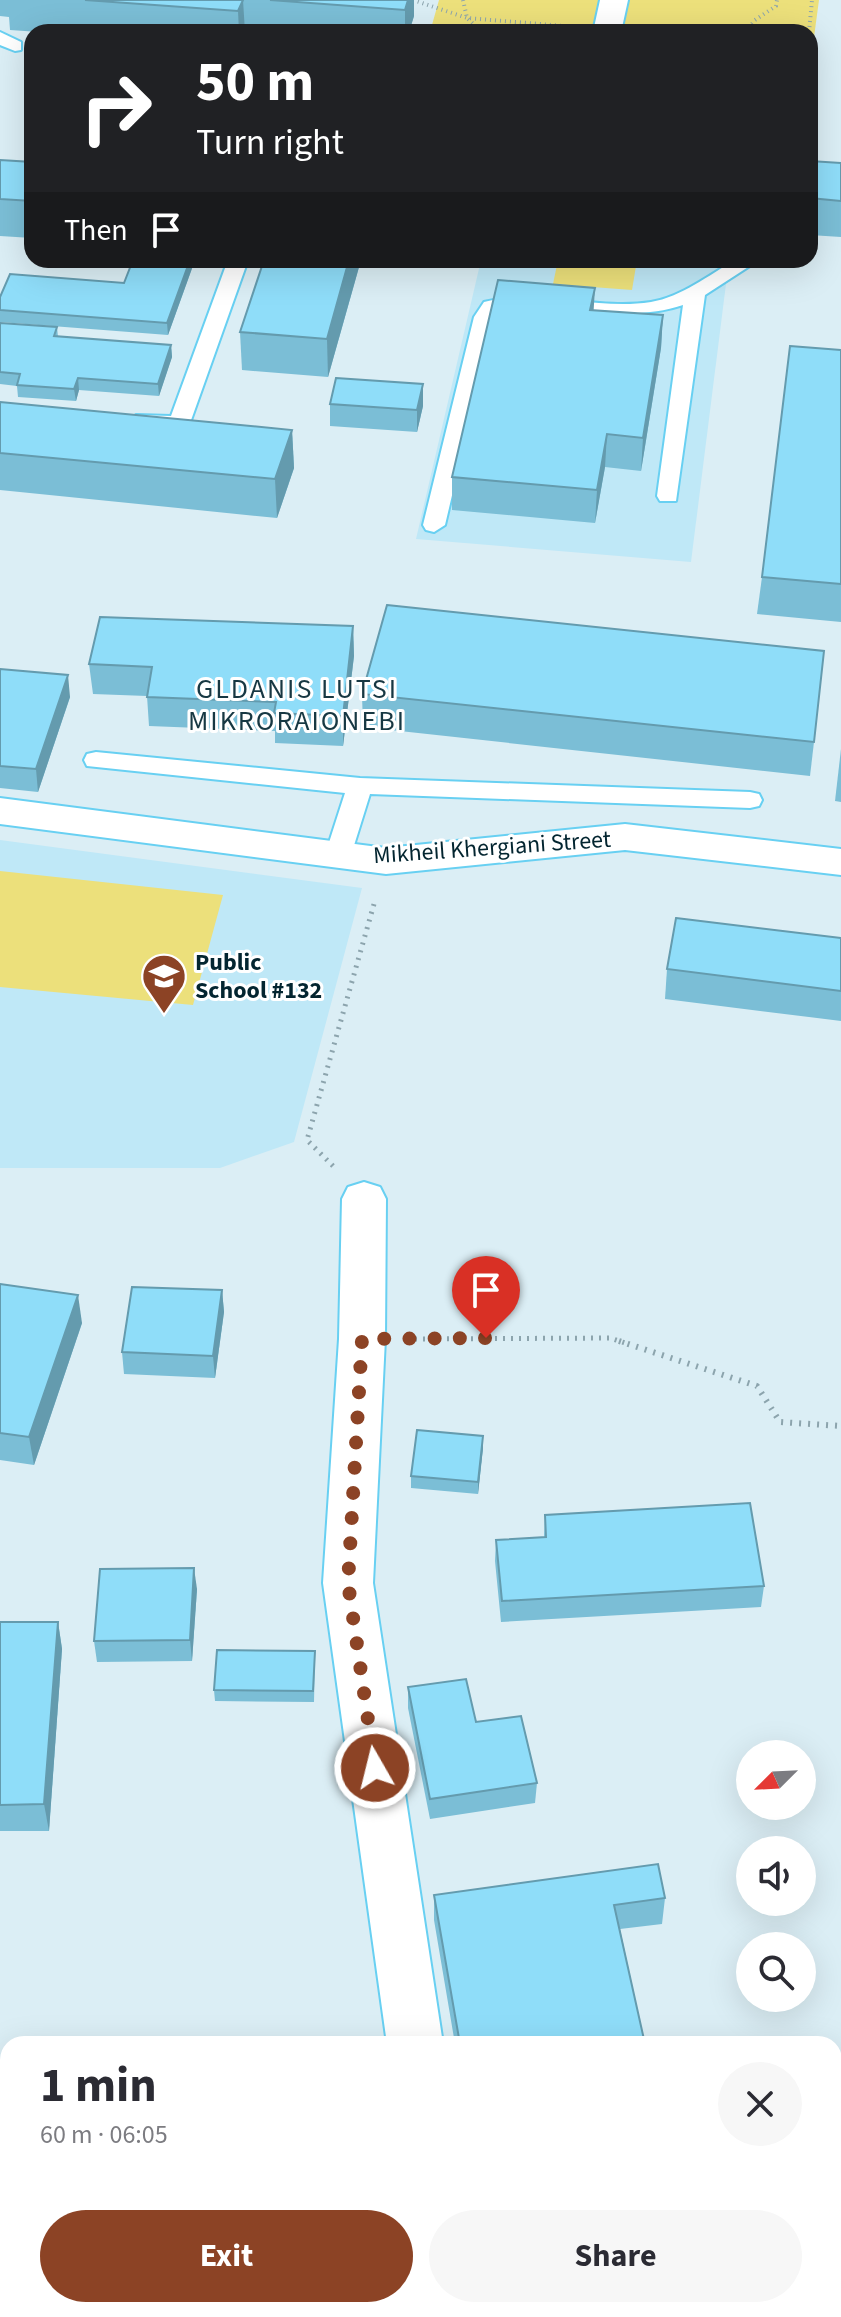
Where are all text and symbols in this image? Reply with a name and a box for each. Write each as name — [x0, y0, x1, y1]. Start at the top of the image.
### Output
text: 50 m — [196, 43, 314, 122]
icon: right — [64, 56, 168, 160]
text: Turn right — [196, 117, 344, 168]
icon: arrive — [144, 208, 188, 252]
text: Then — [64, 209, 128, 252]
district label: GLDANIS LUTSI MIKRORAIONEBI — [188, 669, 406, 741]
street label: Mikheil Khergiani Street — [372, 822, 612, 873]
place label: Public School #132 — [195, 945, 322, 1008]
school or university icon: Public School #132 — [140, 952, 188, 1015]
pin — [452, 1256, 520, 1338]
icon: arrive — [464, 1268, 508, 1312]
position arrow — [333, 1726, 417, 1810]
north arrow — [736, 1740, 816, 1820]
map controls — [736, 1740, 816, 2012]
button: sound — [736, 1836, 816, 1916]
button: search — [736, 1932, 816, 2012]
text: 1 min — [40, 2052, 157, 2120]
button: close — [718, 2062, 802, 2146]
text: 60 m · 06:05 — [40, 2116, 168, 2153]
button: Exit — [40, 2210, 413, 2302]
button: Share — [429, 2210, 802, 2302]

